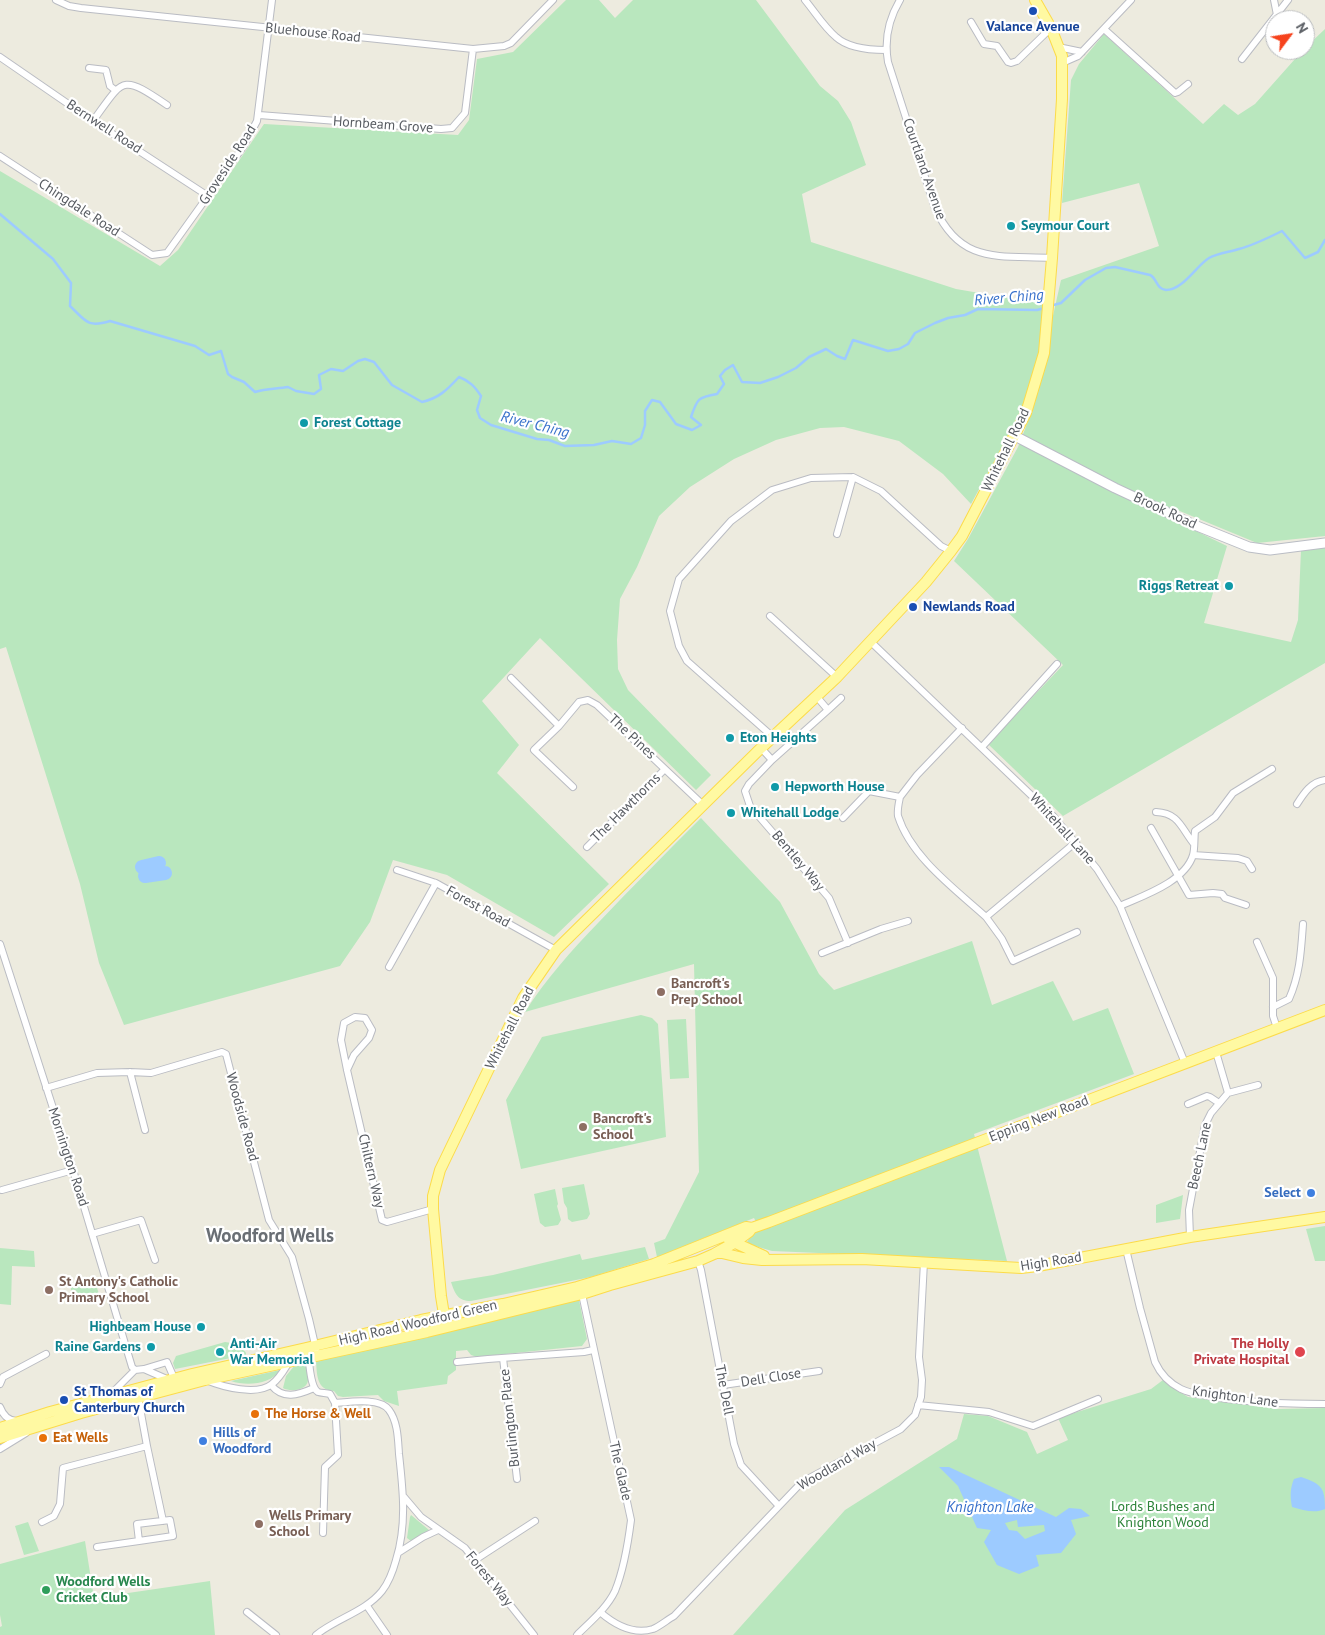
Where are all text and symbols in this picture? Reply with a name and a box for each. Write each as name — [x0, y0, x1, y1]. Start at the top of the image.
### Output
marker: Valance Avenue — [1027, 5, 1039, 17]
north arrow — [1265, 10, 1315, 60]
place label: Valance Avenue — [986, 19, 1080, 35]
text: N — [1292, 19, 1312, 36]
street label: Bluehouse Road — [264, 20, 362, 46]
street label: Bernwell Road — [63, 96, 145, 158]
street label: Hornbeam Grove — [332, 113, 434, 137]
street label: Courtland Avenue — [899, 116, 949, 222]
street label: Groveside Road — [196, 122, 260, 208]
street label: Chingdale Road — [35, 175, 123, 241]
place label: Seymour Court — [1021, 218, 1109, 234]
marker: Seymour Court — [1005, 220, 1017, 232]
water label: River Ching — [973, 286, 1045, 310]
street label: Whitehall Road — [979, 405, 1033, 495]
water label: River Ching — [499, 408, 571, 442]
place label: Forest Cottage — [314, 415, 401, 431]
marker: Forest Cottage — [298, 417, 310, 429]
street label: Brook Road — [1131, 489, 1199, 533]
place label: Riggs Retreat — [1139, 578, 1219, 594]
marker: Riggs Retreat — [1223, 580, 1235, 592]
place label: Newlands Road — [923, 599, 1015, 615]
marker: Newlands Road — [907, 601, 919, 613]
street label: The Pines — [605, 711, 659, 763]
place label: Eton Heights — [740, 730, 817, 746]
marker: Eton Heights — [724, 732, 736, 744]
street label: The Hawthorns — [588, 770, 664, 846]
place label: Hepworth House — [785, 779, 885, 795]
marker: Hepworth House — [769, 781, 781, 793]
street label: Whitehall Lane — [1026, 790, 1098, 868]
place label: Whitehall Lodge — [741, 805, 839, 821]
marker: Whitehall Lodge — [725, 807, 737, 819]
street label: Bentley Way — [768, 828, 828, 894]
street label: Forest Road — [443, 883, 513, 931]
place label: Bancroft's Prep School — [671, 976, 742, 1009]
street label: Whitehall Road — [482, 984, 538, 1072]
marker: Bancroft's Prep School — [655, 986, 667, 998]
street label: Woodside Road — [222, 1071, 262, 1163]
street label: Epping New Road — [987, 1092, 1091, 1146]
street label: Mornington Road — [44, 1105, 92, 1209]
place label: Bancroft's School — [593, 1111, 652, 1144]
marker: Bancroft's School — [577, 1121, 589, 1133]
street label: Beech Lane — [1185, 1121, 1215, 1191]
street label: Chiltern Way — [354, 1132, 388, 1210]
place label: Select — [1264, 1185, 1301, 1201]
marker: Select — [1305, 1187, 1317, 1199]
district label: Woodford Wells — [206, 1226, 334, 1248]
street label: High Road — [1019, 1249, 1083, 1275]
place label: St Antony's Catholic Primary School — [59, 1274, 178, 1306]
marker: St Antony's Catholic Primary School — [43, 1284, 55, 1296]
street label: High Road Woodford Green — [337, 1297, 499, 1349]
place label: Highbeam House — [89, 1319, 191, 1335]
marker: Highbeam House — [195, 1321, 207, 1333]
place label: Anti-Air War Memorial — [230, 1336, 314, 1368]
place label: The Holly Private Hospital — [1194, 1336, 1289, 1368]
place label: Raine Gardens — [55, 1339, 141, 1355]
marker: Raine Gardens — [145, 1341, 157, 1353]
marker: The Holly Private Hospital — [1293, 1345, 1307, 1359]
marker: Anti-Air War Memorial — [214, 1346, 226, 1358]
street label: The Dell — [711, 1364, 737, 1416]
street label: Dell Close — [740, 1365, 802, 1391]
street label: Burlington Place — [496, 1368, 524, 1468]
street label: Knighton Lane — [1191, 1383, 1279, 1411]
place label: St Thomas of Canterbury Church — [74, 1384, 185, 1416]
marker: St Thomas of Canterbury Church — [58, 1394, 70, 1406]
place label: The Horse & Well — [265, 1406, 371, 1422]
marker: The Horse & Well — [249, 1408, 261, 1420]
place label: Hills of Woodford — [213, 1425, 271, 1458]
place label: Eat Wells — [53, 1430, 108, 1446]
marker: Eat Wells — [37, 1432, 49, 1444]
marker: Hills of Woodford — [197, 1435, 209, 1447]
street label: Woodland Way — [795, 1436, 879, 1494]
street label: The Glade — [605, 1440, 635, 1502]
water label: Knighton Lake — [946, 1499, 1034, 1517]
park label: Lords Bushes and Knighton Wood — [1111, 1499, 1215, 1531]
place label: Wells Primary School — [269, 1508, 351, 1540]
marker: Wells Primary School — [253, 1518, 265, 1530]
street label: Forest Way — [462, 1548, 516, 1610]
place label: Woodford Wells Cricket Club — [56, 1574, 150, 1606]
marker: Woodford Wells Cricket Club — [40, 1584, 52, 1596]

